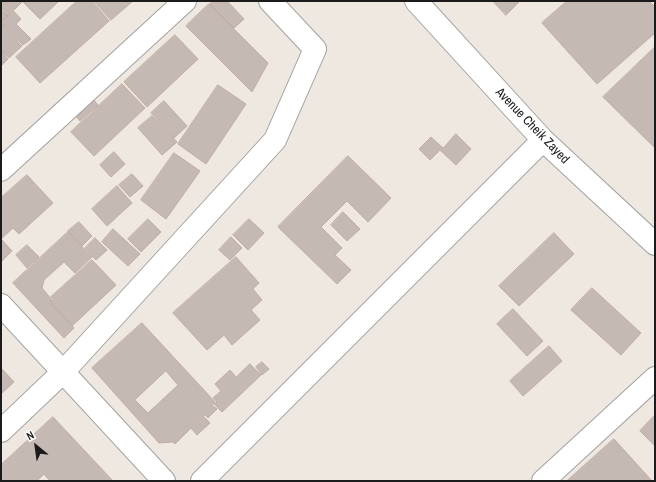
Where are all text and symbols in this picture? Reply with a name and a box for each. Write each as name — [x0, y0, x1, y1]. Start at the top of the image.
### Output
street label: Avenue Cheik Zayed — [492, 85, 572, 167]
north arrow — [16, 426, 56, 466]
text: N — [24, 428, 36, 443]

